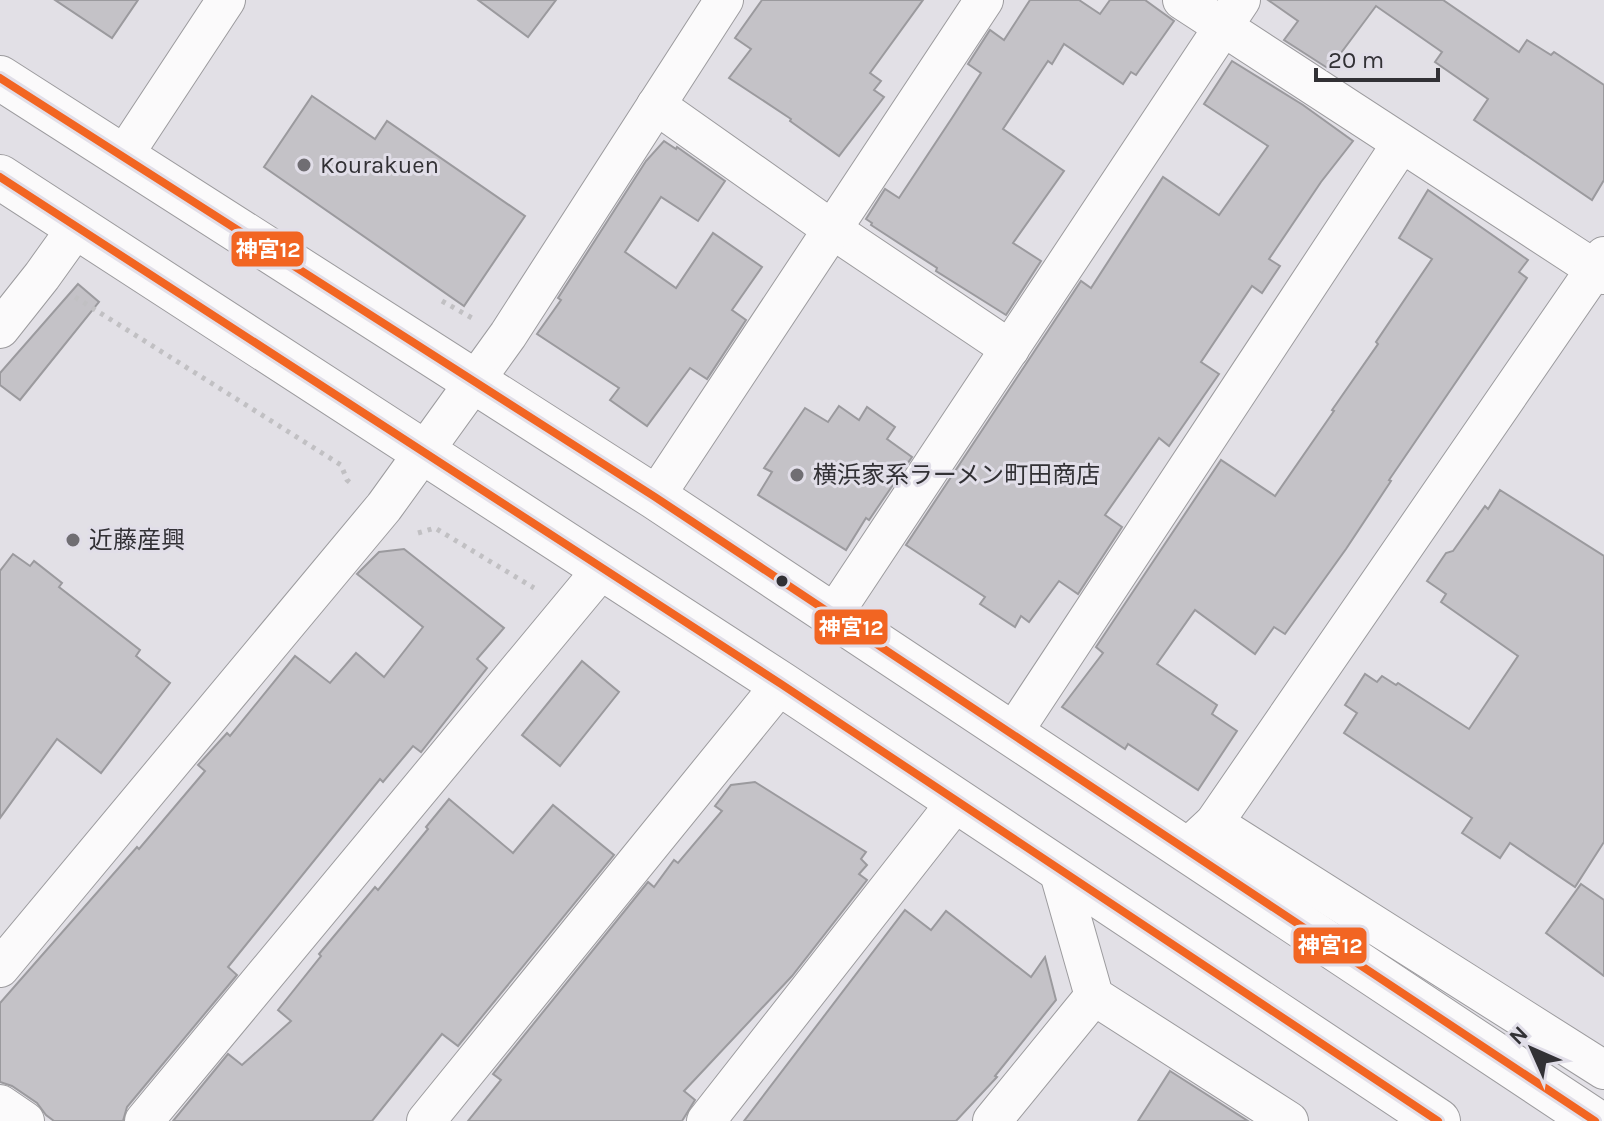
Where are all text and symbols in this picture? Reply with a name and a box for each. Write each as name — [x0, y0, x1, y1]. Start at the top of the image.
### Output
scale bar — [1316, 32, 1438, 82]
text: 20 m — [1328, 46, 1384, 74]
place label: Kourakuen — [320, 151, 439, 179]
marker: Kourakuen — [295, 156, 313, 174]
line badge: 神宮12 — [230, 230, 305, 268]
text: 神宮12 — [235, 237, 301, 263]
place label: 横浜家系ラーメン町田商店 — [813, 461, 1100, 489]
marker: 横浜家系ラーメン町田商店 — [788, 466, 806, 484]
place label: 近藤産興 — [89, 526, 185, 554]
marker: 近藤産興 — [64, 531, 82, 549]
unlabelled marker — [774, 573, 790, 589]
line badge: 神宮12 — [813, 608, 889, 646]
text: 神宮12 — [818, 615, 884, 641]
line badge: 神宮12 — [1292, 926, 1368, 965]
text: 神宮12 — [1297, 933, 1363, 959]
north arrow — [1492, 1009, 1572, 1089]
text: N — [1504, 1021, 1533, 1050]

